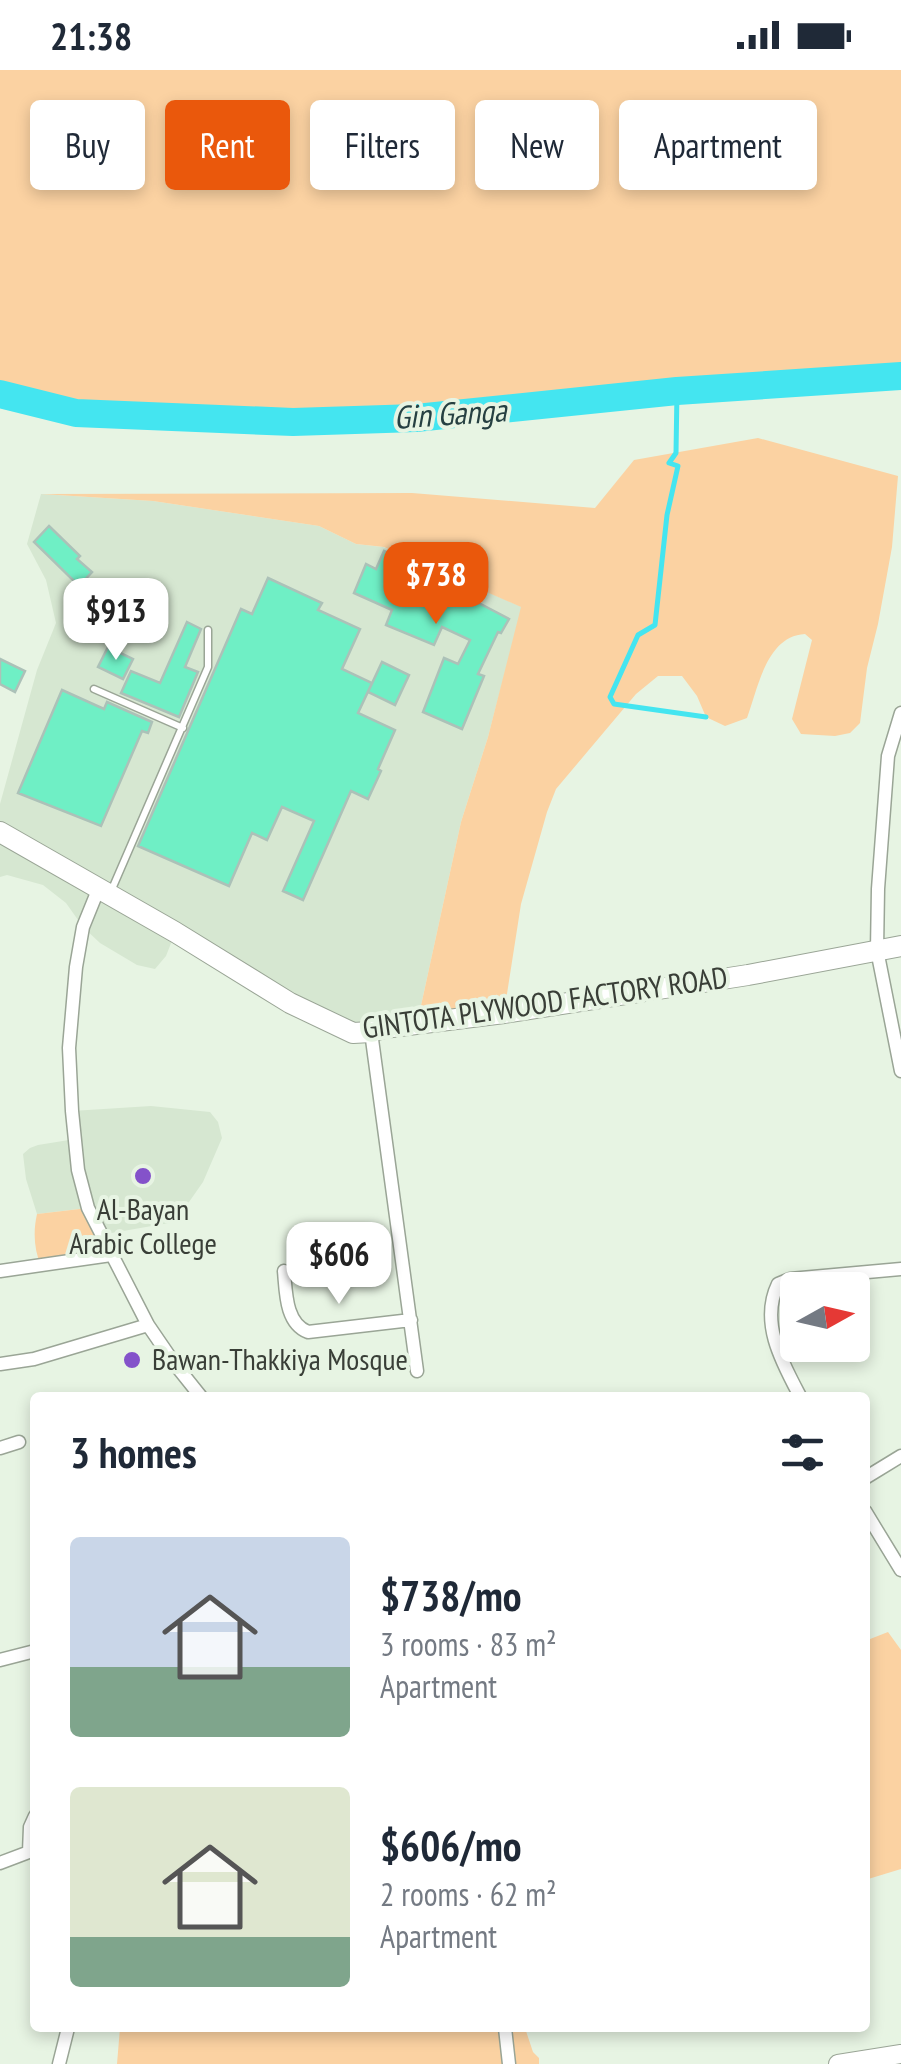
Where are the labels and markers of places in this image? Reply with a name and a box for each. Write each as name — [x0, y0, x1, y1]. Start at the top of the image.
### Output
pin: $738 — [377, 542, 495, 627]
pin: $913 — [57, 578, 175, 663]
marker: Al-Bayan Arabic College — [132, 1165, 154, 1187]
place label: Al-Bayan Arabic College — [69, 1189, 217, 1262]
pin: $606 — [280, 1222, 398, 1307]
place label: Bawan-Thakkiya Mosque — [152, 1339, 408, 1378]
marker: Bawan-Thakkiya Mosque — [121, 1349, 143, 1371]

